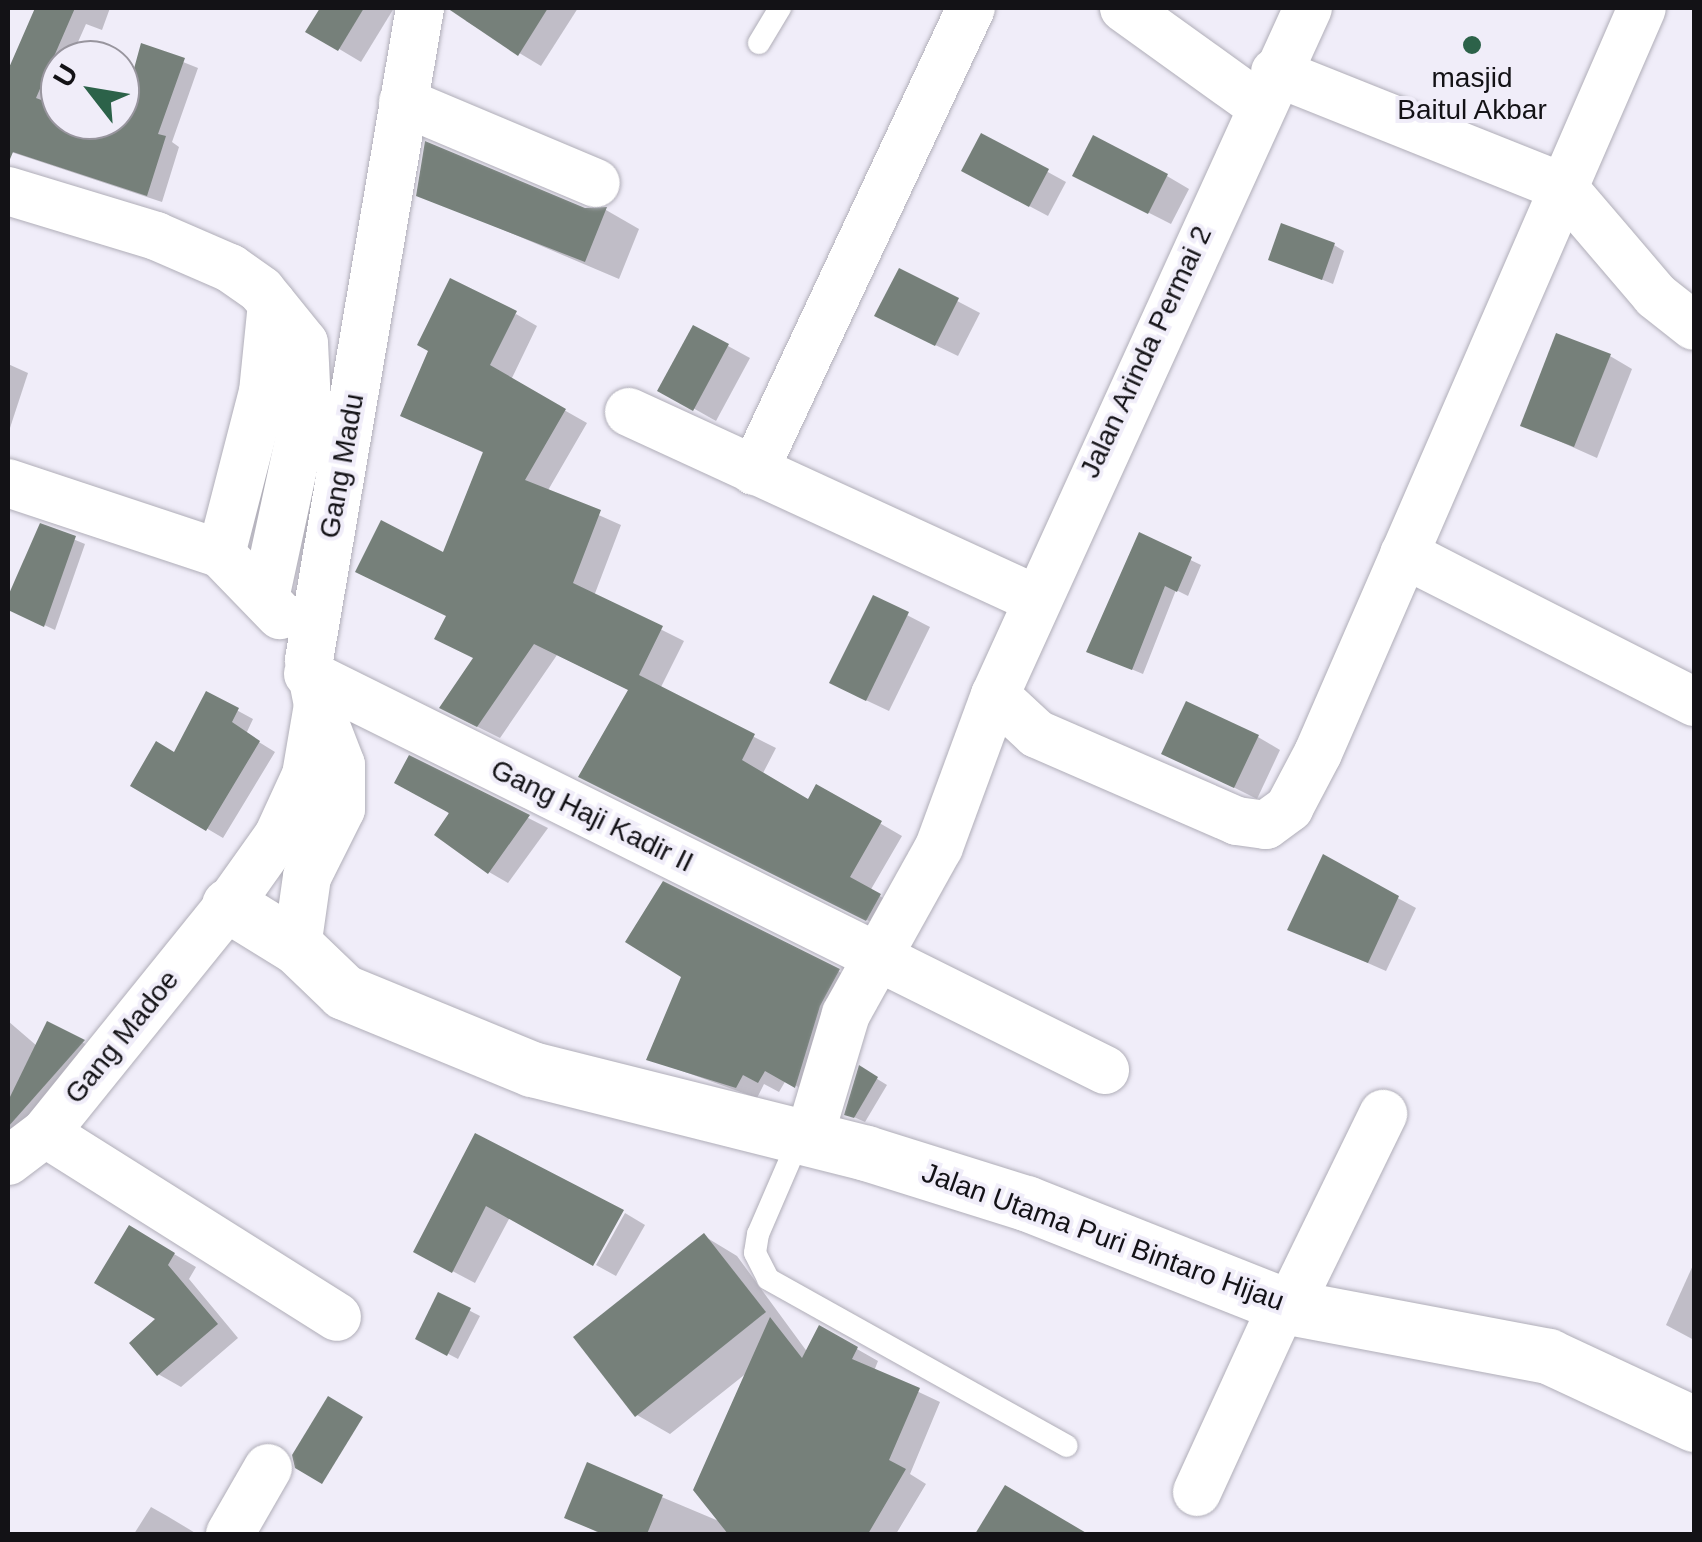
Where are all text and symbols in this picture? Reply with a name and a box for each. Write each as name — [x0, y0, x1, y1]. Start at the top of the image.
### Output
marker: masjid Baitul Akbar — [1461, 34, 1483, 56]
north arrow — [40, 40, 140, 140]
text: U — [47, 59, 84, 92]
place label: masjid Baitul Akbar — [1397, 61, 1547, 127]
street label: Jalan Arinda Permai 2 — [1073, 220, 1219, 484]
street label: Gang Madu — [313, 391, 371, 541]
street label: Gang Haji Kadir II — [485, 752, 699, 880]
street label: Gang Madoe — [58, 964, 186, 1110]
street label: Jalan Utama Puri Bintaro Hijau — [917, 1156, 1289, 1318]

